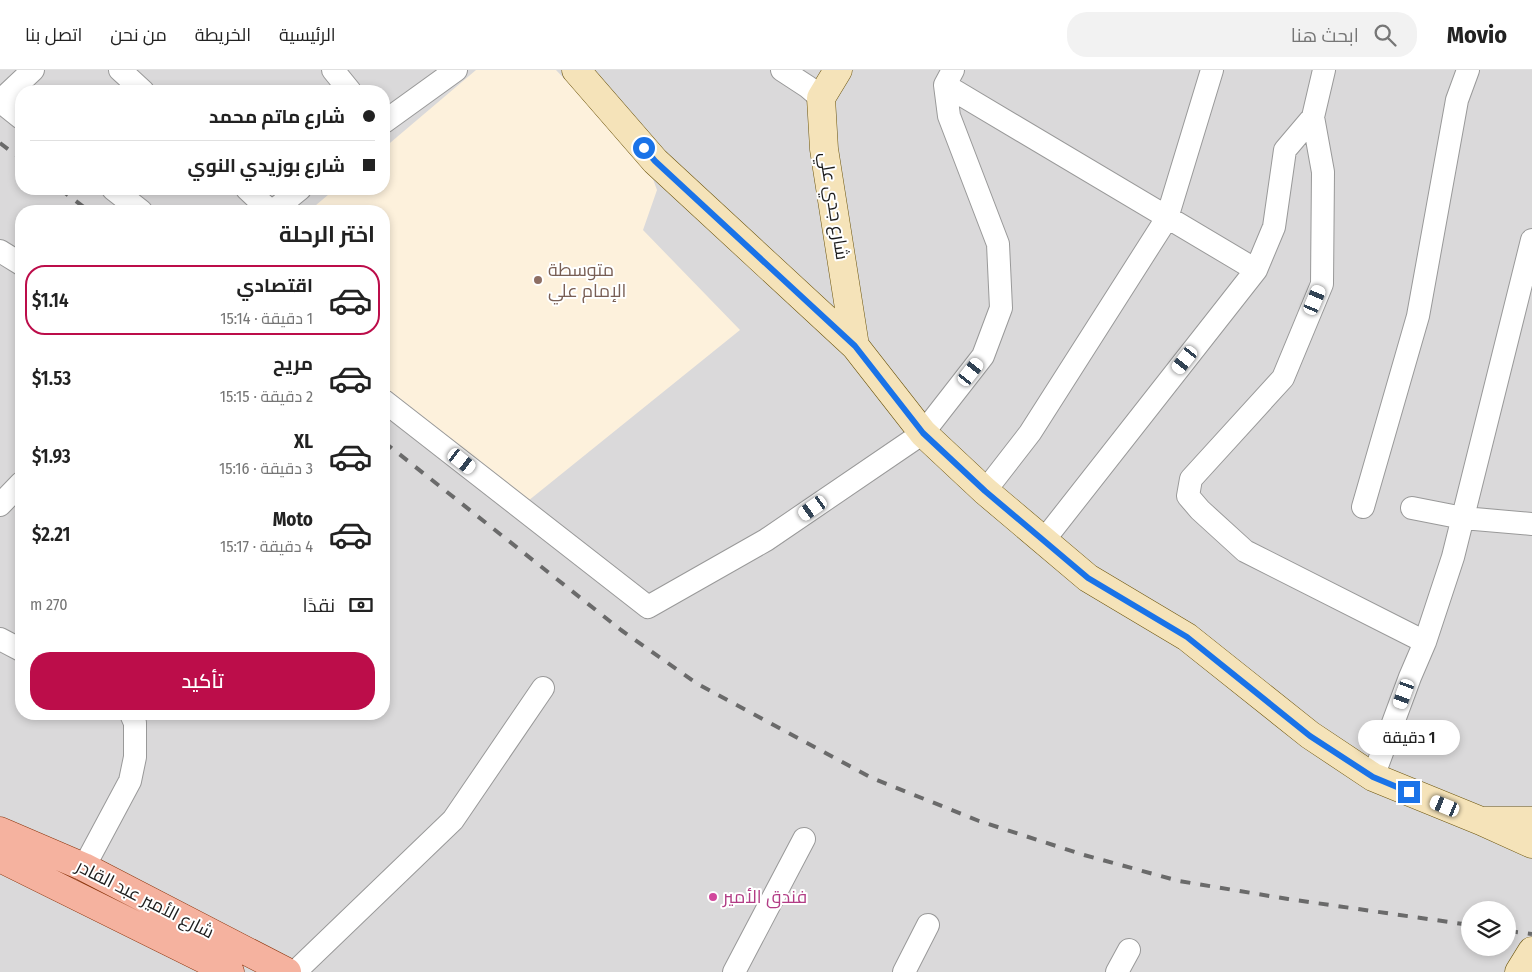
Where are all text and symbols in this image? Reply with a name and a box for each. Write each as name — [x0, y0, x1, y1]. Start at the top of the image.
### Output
search box — [1067, 12, 1417, 57]
icon: search — [1371, 21, 1399, 49]
text: Movio — [1447, 21, 1507, 49]
text: اتصل بنا — [25, 24, 82, 46]
text: من نحن — [110, 24, 167, 46]
text: الخريطة — [195, 24, 251, 46]
text: الرئيسية — [279, 24, 336, 46]
text: ابحث هنا — [1291, 24, 1359, 47]
text: شارع ماتم محمد — [209, 105, 345, 128]
route start — [633, 137, 655, 159]
street label: شارع جدي علي — [812, 151, 853, 262]
text: شارع بوزيدي النوي — [188, 154, 345, 177]
text: اختر الرحلة — [279, 221, 375, 248]
place label: متوسطة الإمام علي — [548, 259, 626, 305]
text: اقتصادي — [237, 274, 313, 297]
marker: متوسطة الإمام علي — [532, 274, 544, 286]
icon: car — [328, 278, 373, 323]
car — [1302, 283, 1327, 317]
text: $1.14 — [32, 289, 69, 312]
text: 1 دقيقة · 15:14 — [220, 309, 313, 328]
car — [1169, 344, 1200, 376]
text: مريح — [273, 352, 313, 375]
icon: car — [328, 356, 373, 401]
car — [955, 356, 986, 388]
text: $1.53 — [32, 367, 71, 390]
text: 2 دقيقة · 15:15 — [220, 387, 313, 406]
text: XL — [294, 430, 313, 453]
icon: car — [328, 434, 373, 479]
text: $1.93 — [32, 445, 71, 468]
car — [445, 446, 478, 476]
text: 3 دقيقة · 15:16 — [219, 459, 313, 478]
car — [796, 493, 829, 523]
text: Moto — [273, 508, 313, 531]
icon: car — [328, 512, 373, 557]
text: $2.21 — [32, 523, 71, 546]
text: 4 دقيقة · 15:17 — [220, 537, 313, 556]
icon: cash — [347, 591, 375, 619]
text: نقدًا — [303, 594, 335, 617]
text: 270 m — [30, 595, 68, 614]
button: تأكيد — [30, 652, 375, 710]
car — [1391, 677, 1416, 711]
callout: 1 دقيقة — [1358, 720, 1460, 754]
text: 1 دقيقة — [1383, 728, 1435, 747]
route end — [1398, 781, 1420, 803]
car — [1428, 793, 1461, 819]
street label: شارع الأمير عبد القادر — [71, 854, 218, 944]
place label: فندق الأمير — [722, 886, 807, 909]
marker: فندق الأمير — [707, 891, 719, 903]
map controls — [1461, 901, 1516, 956]
button: layers — [1461, 901, 1516, 956]

